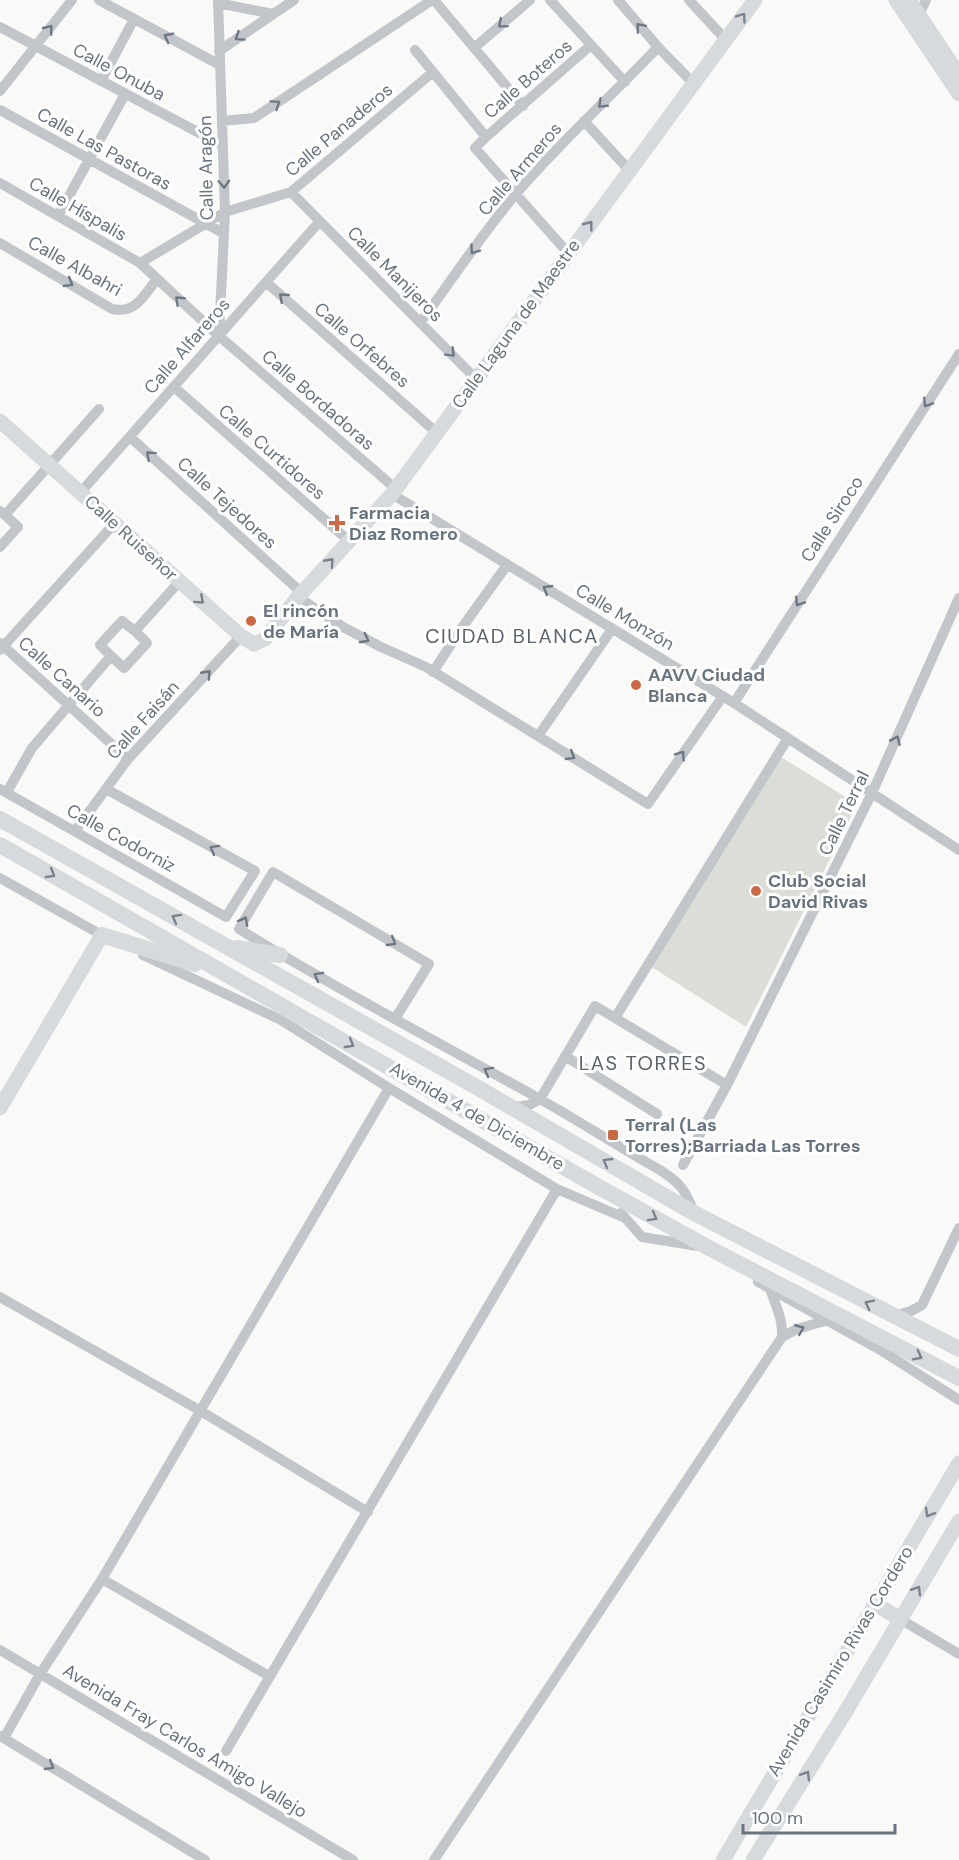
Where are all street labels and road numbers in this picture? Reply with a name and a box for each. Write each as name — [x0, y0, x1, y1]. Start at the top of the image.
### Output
street label: Calle Boteros — [479, 34, 577, 124]
street label: Calle Onuba — [69, 38, 169, 106]
street label: Calle Panaderos — [280, 78, 398, 182]
street label: Calle Las Pastoras — [32, 102, 176, 196]
street label: Calle Aragón — [193, 115, 219, 221]
street label: Calle Armeros — [473, 117, 567, 221]
street label: Calle Híspalis — [25, 171, 131, 247]
street label: Calle Manijeros — [342, 221, 448, 327]
street label: Calle Albahri — [24, 230, 126, 302]
street label: Calle Laguna de Maestre — [446, 234, 586, 414]
street label: Calle Alfareros — [139, 293, 235, 399]
street label: Calle Orfebres — [309, 297, 415, 393]
street label: Calle Bordadoras — [257, 344, 379, 456]
street label: Calle Curtidores — [213, 399, 331, 505]
street label: Calle Tejedores — [172, 452, 282, 554]
street label: Calle Siroco — [795, 471, 869, 567]
street label: Calle Ruiseñor — [79, 490, 183, 587]
street label: Calle Monzón — [571, 578, 679, 656]
street label: Calle Canario — [13, 631, 111, 723]
street label: Calle Faisán — [101, 676, 185, 764]
street label: Calle Terral — [813, 767, 875, 859]
street label: Calle Codorniz — [62, 798, 180, 878]
street label: Avenida 4 de Diciembre — [385, 1056, 569, 1176]
street label: Avenida Casimiro Rivas Cordero — [761, 1541, 919, 1781]
street label: Avenida Fray Carlos Amigo Vallejo — [58, 1658, 312, 1824]

